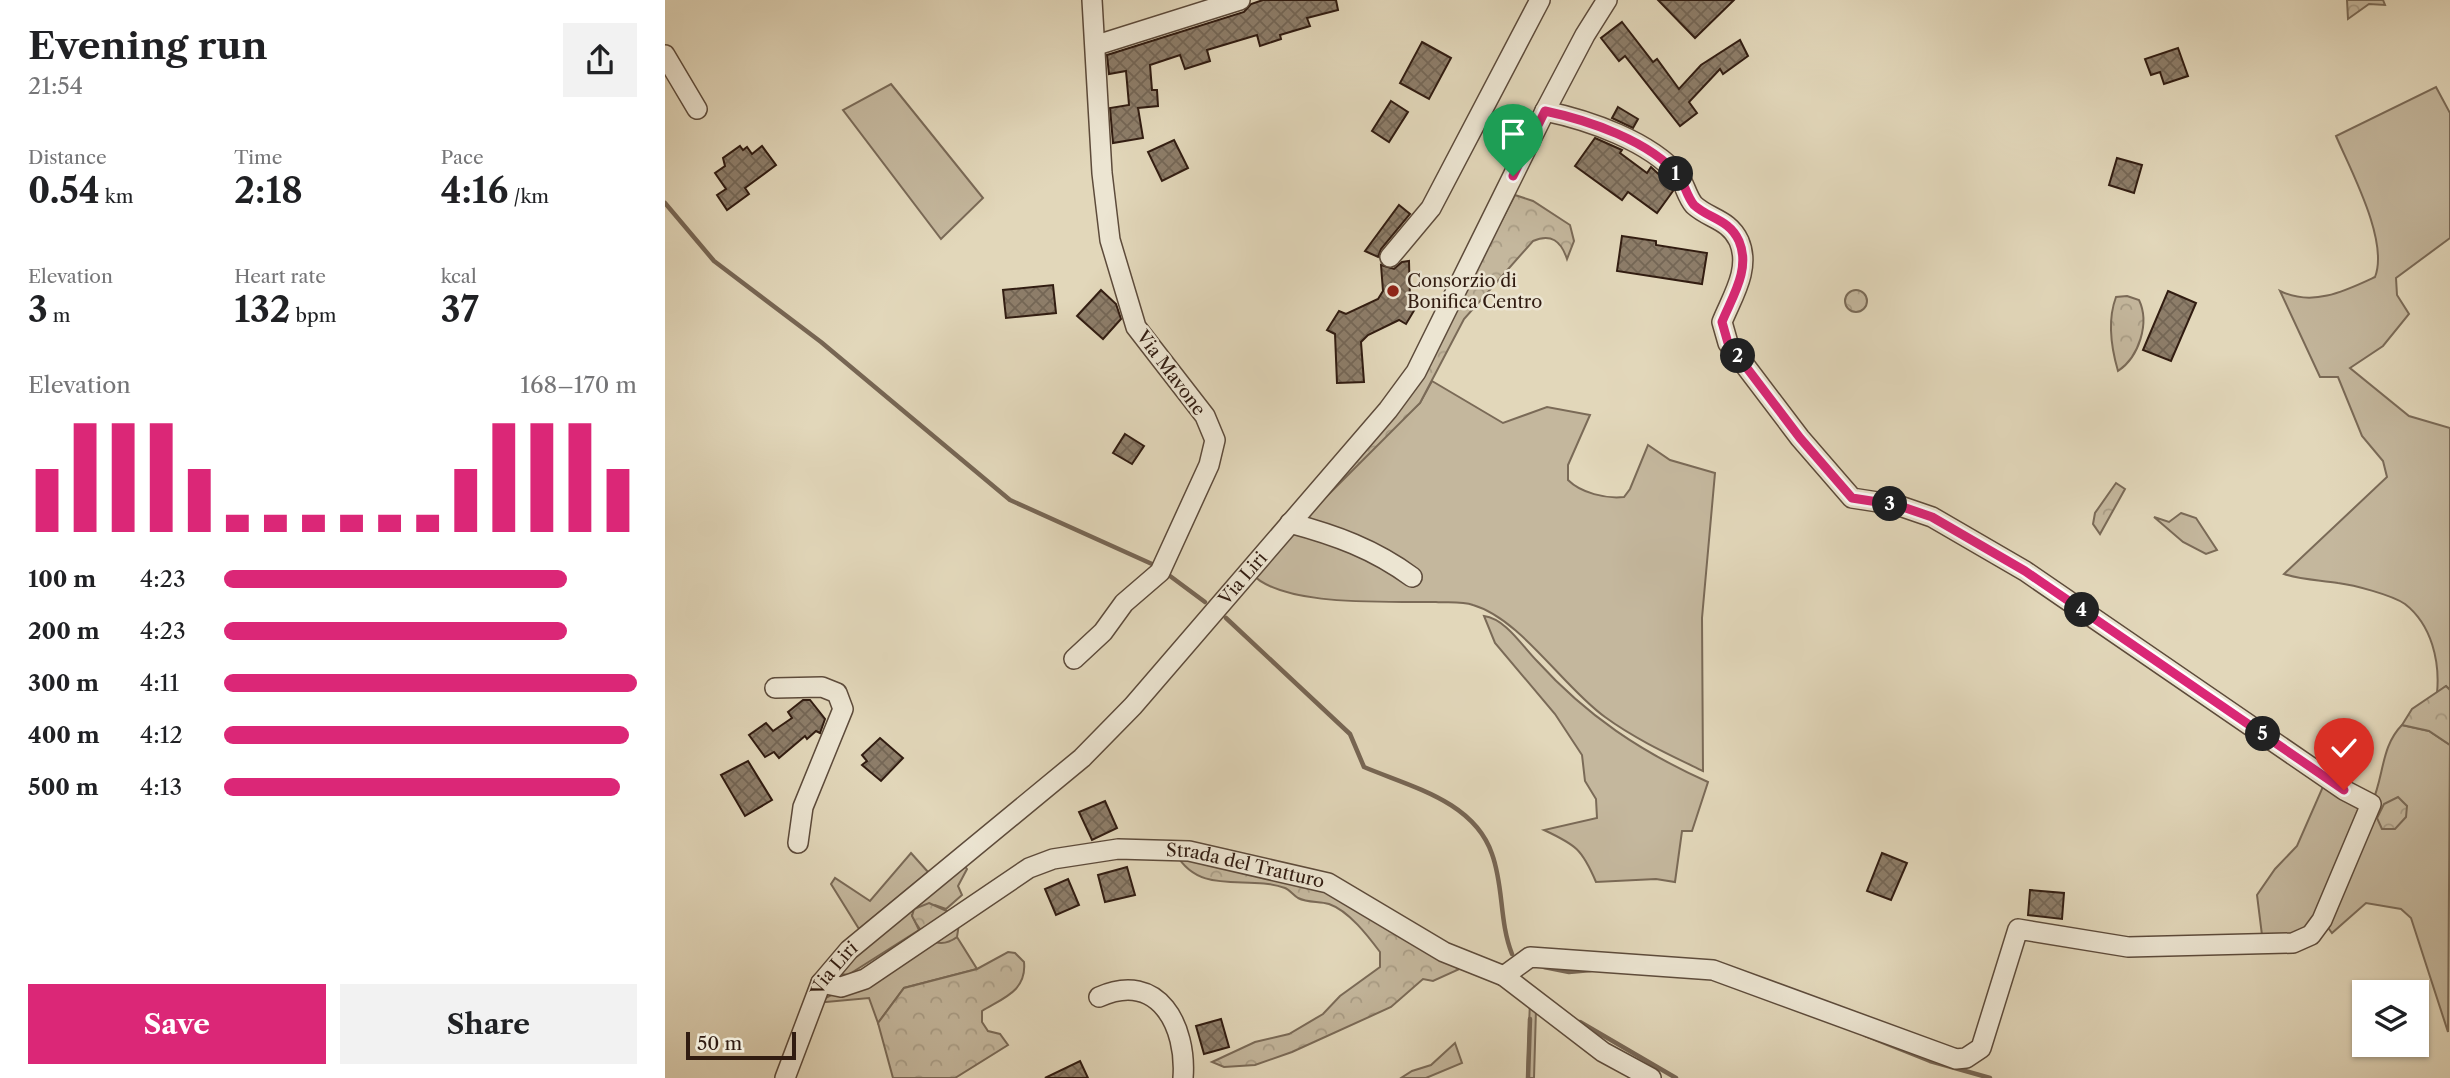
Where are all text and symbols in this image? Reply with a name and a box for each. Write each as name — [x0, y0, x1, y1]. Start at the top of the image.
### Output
text: Evening run — [28, 22, 268, 69]
button: share — [563, 23, 637, 97]
text: 21:54 — [28, 72, 83, 100]
pin — [1483, 104, 1543, 176]
icon: arrive — [1494, 115, 1532, 153]
text: Distance — [28, 146, 107, 169]
text: Time — [234, 146, 282, 169]
text: Pace — [441, 146, 484, 169]
pin: 1 — [1658, 156, 1693, 192]
text: 1 — [1671, 162, 1680, 185]
text: 0.54 — [28, 169, 100, 212]
text: 2:18 — [234, 169, 303, 212]
text: 4:16 — [441, 169, 508, 212]
text: km — [100, 185, 133, 208]
text: /km — [508, 185, 549, 208]
text: Elevation — [28, 265, 113, 288]
text: Heart rate — [234, 265, 326, 288]
text: kcal — [441, 265, 477, 288]
place label: Consorzio di Bonifica Centro — [1407, 270, 1542, 313]
marker: Consorzio di Bonifica Centro — [1385, 283, 1401, 299]
text: 3 — [28, 288, 48, 331]
text: 132 — [234, 288, 291, 331]
text: 37 — [441, 288, 479, 331]
text: m — [48, 304, 71, 327]
text: bpm — [291, 304, 336, 327]
street label: Via Mavone — [1131, 325, 1210, 420]
pin: 2 — [1721, 338, 1755, 374]
text: 2 — [1732, 344, 1743, 367]
text: Elevation — [28, 371, 131, 399]
text: 168–170 m — [520, 371, 637, 399]
pin: 3 — [1873, 486, 1907, 522]
text: 3 — [1884, 492, 1895, 515]
street label: Via Liri — [1213, 547, 1272, 610]
text: 100 m — [28, 565, 96, 593]
text: 4:23 — [140, 565, 186, 593]
pin: 4 — [2065, 592, 2099, 628]
text: 4 — [2076, 598, 2087, 621]
text: 200 m — [28, 617, 100, 645]
text: 4:23 — [140, 617, 186, 645]
text: 300 m — [28, 669, 99, 697]
text: 4:11 — [140, 669, 179, 697]
pin: 5 — [2245, 716, 2281, 752]
pin — [2314, 718, 2374, 790]
text: 400 m — [28, 721, 100, 749]
text: 4:12 — [140, 721, 183, 749]
text: 5 — [2257, 722, 2268, 745]
icon: check — [2325, 729, 2363, 767]
text: 500 m — [28, 773, 99, 801]
text: 4:13 — [140, 773, 182, 801]
street label: Strada del Tratturo — [1166, 839, 1327, 893]
street label: Via Liri — [806, 936, 862, 999]
map controls — [2352, 980, 2429, 1057]
button: layers — [2352, 980, 2429, 1057]
button: Save — [28, 984, 326, 1064]
button: Share — [340, 984, 637, 1064]
scale bar — [686, 1029, 796, 1061]
text: 50 m — [697, 1032, 742, 1055]

